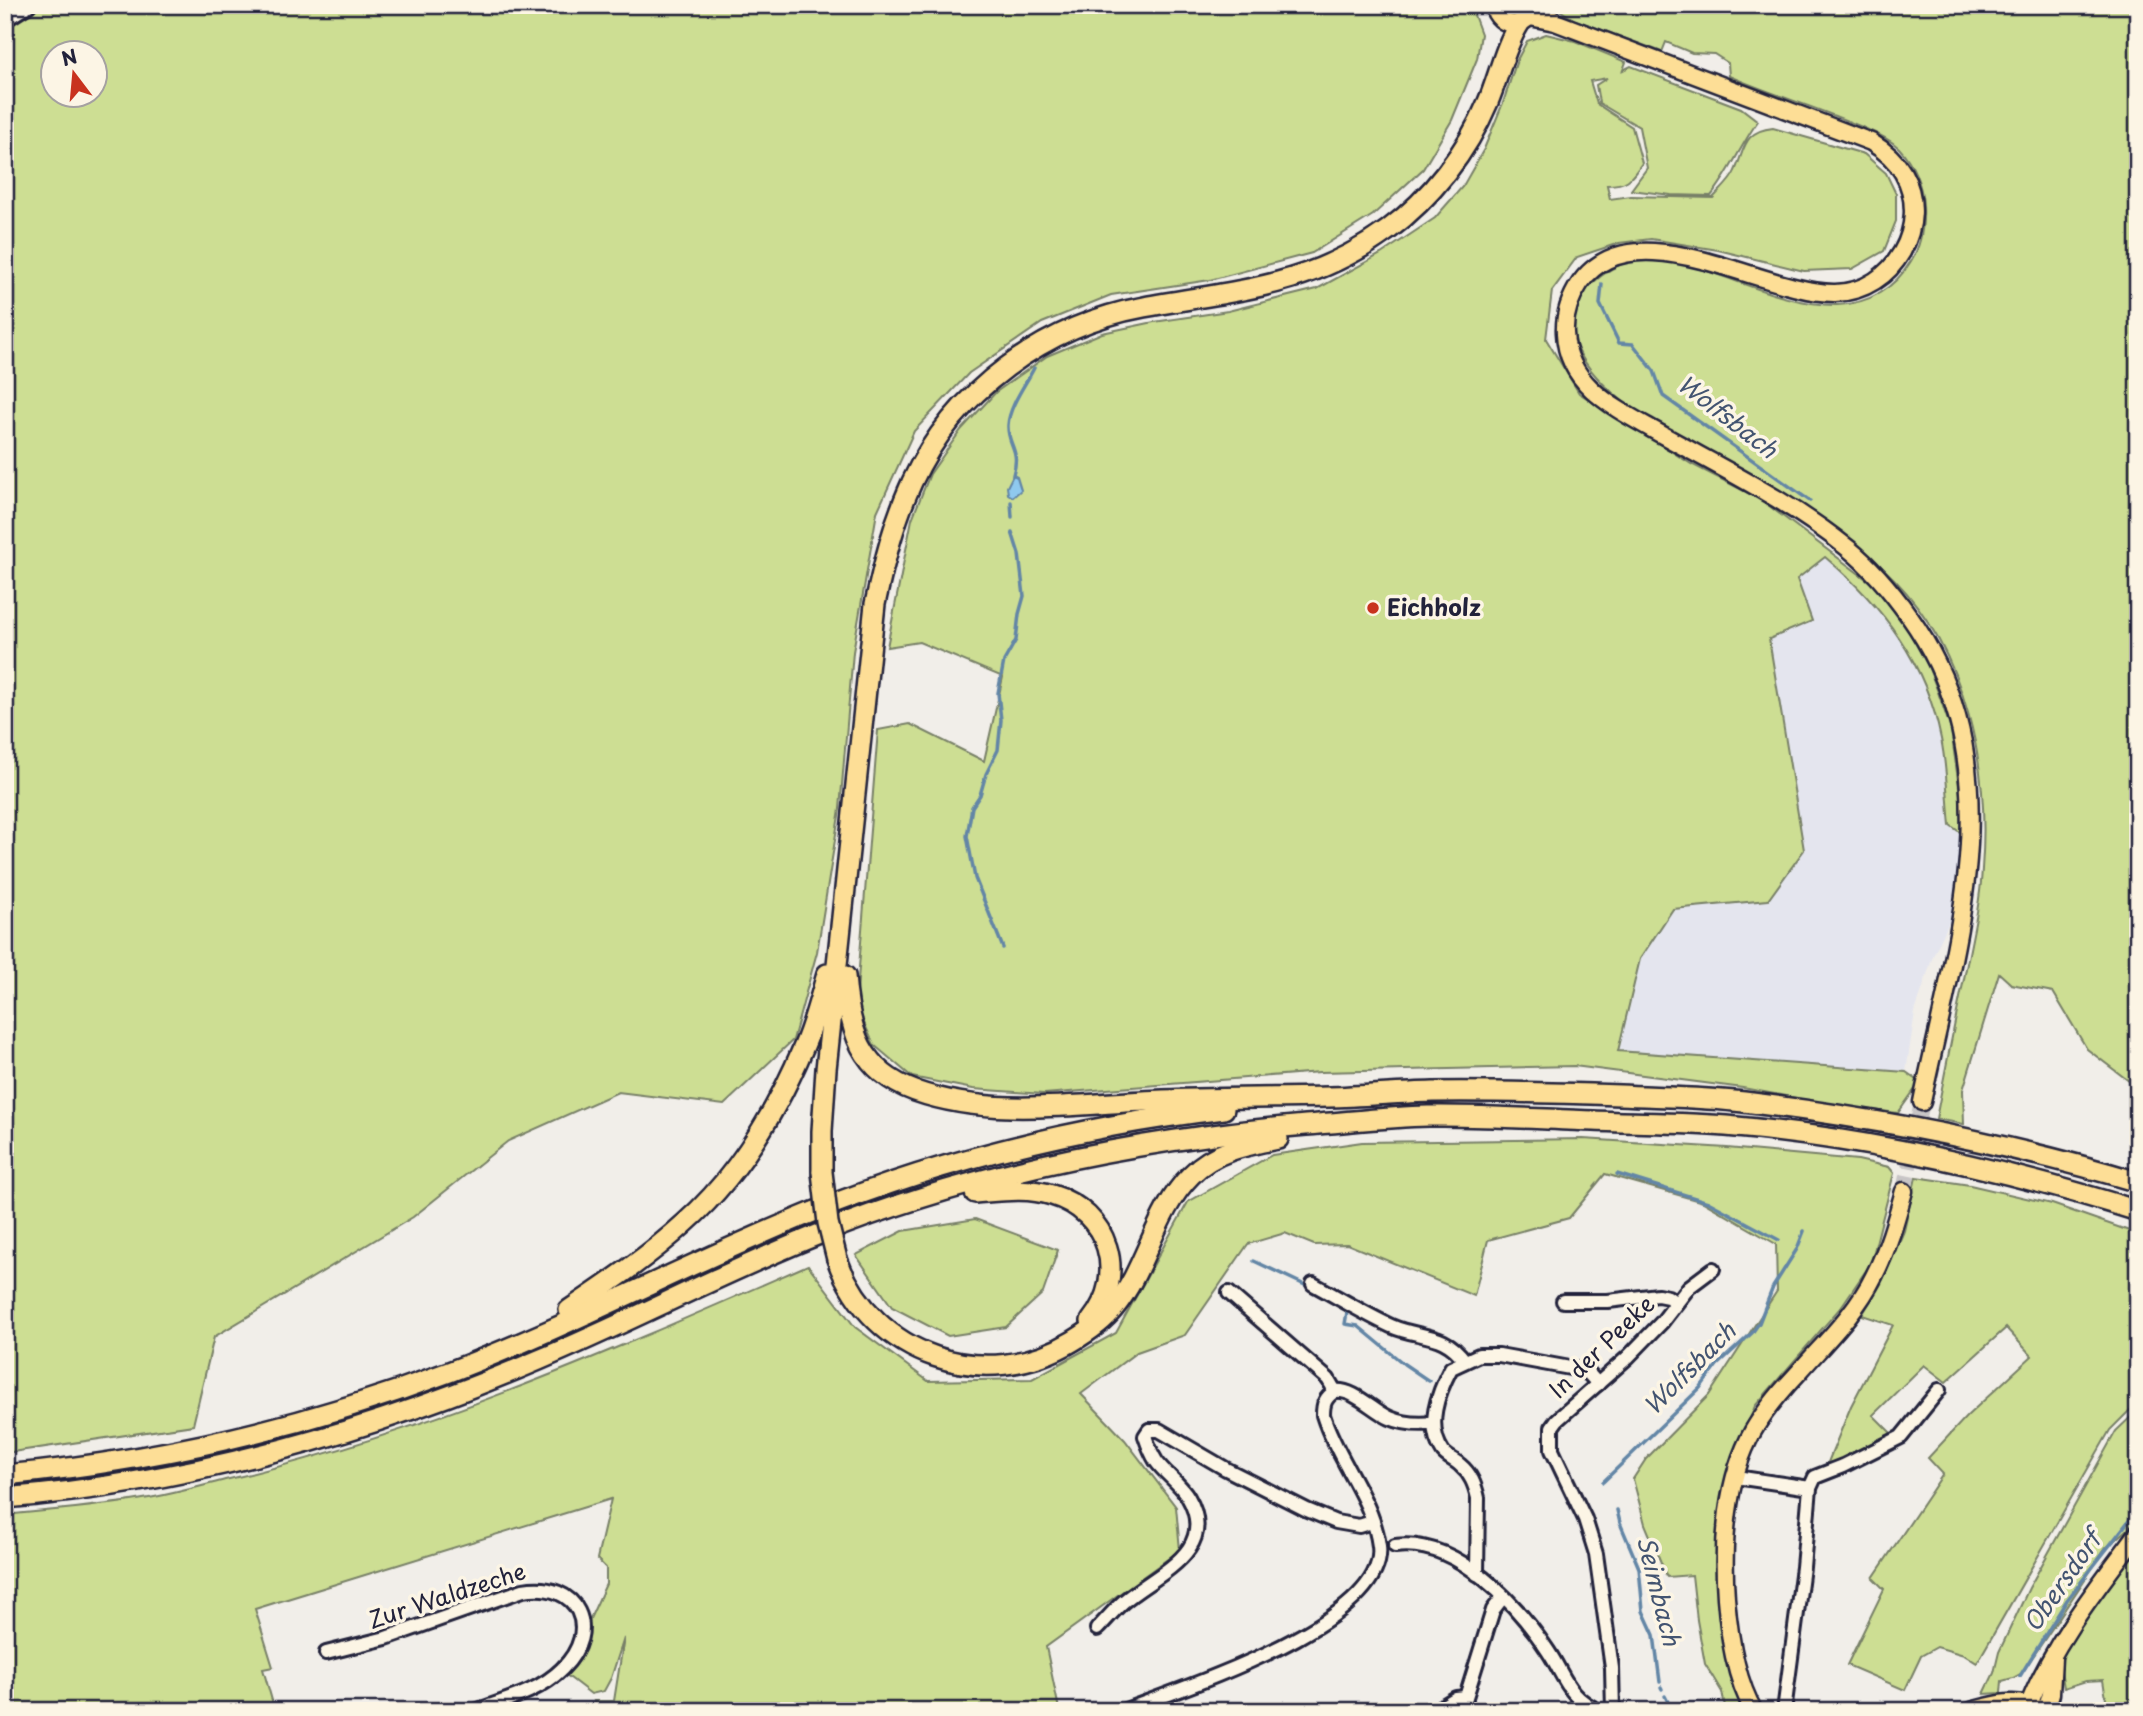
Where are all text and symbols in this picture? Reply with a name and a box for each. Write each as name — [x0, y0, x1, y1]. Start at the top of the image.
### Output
north arrow — [38, 38, 108, 108]
text: N — [58, 41, 80, 72]
water label: Wolfsbach — [1671, 365, 1787, 467]
place label: Eichholz — [1387, 589, 1481, 624]
marker: Eichholz — [1365, 600, 1381, 616]
street label: In der Peeke — [1540, 1286, 1662, 1406]
water label: Wolfsbach — [1634, 1312, 1744, 1422]
water label: Obersdorf — [2014, 1518, 2113, 1638]
water label: Seimbach — [1629, 1532, 1691, 1650]
street label: Zur Waldzeche — [363, 1553, 530, 1636]

